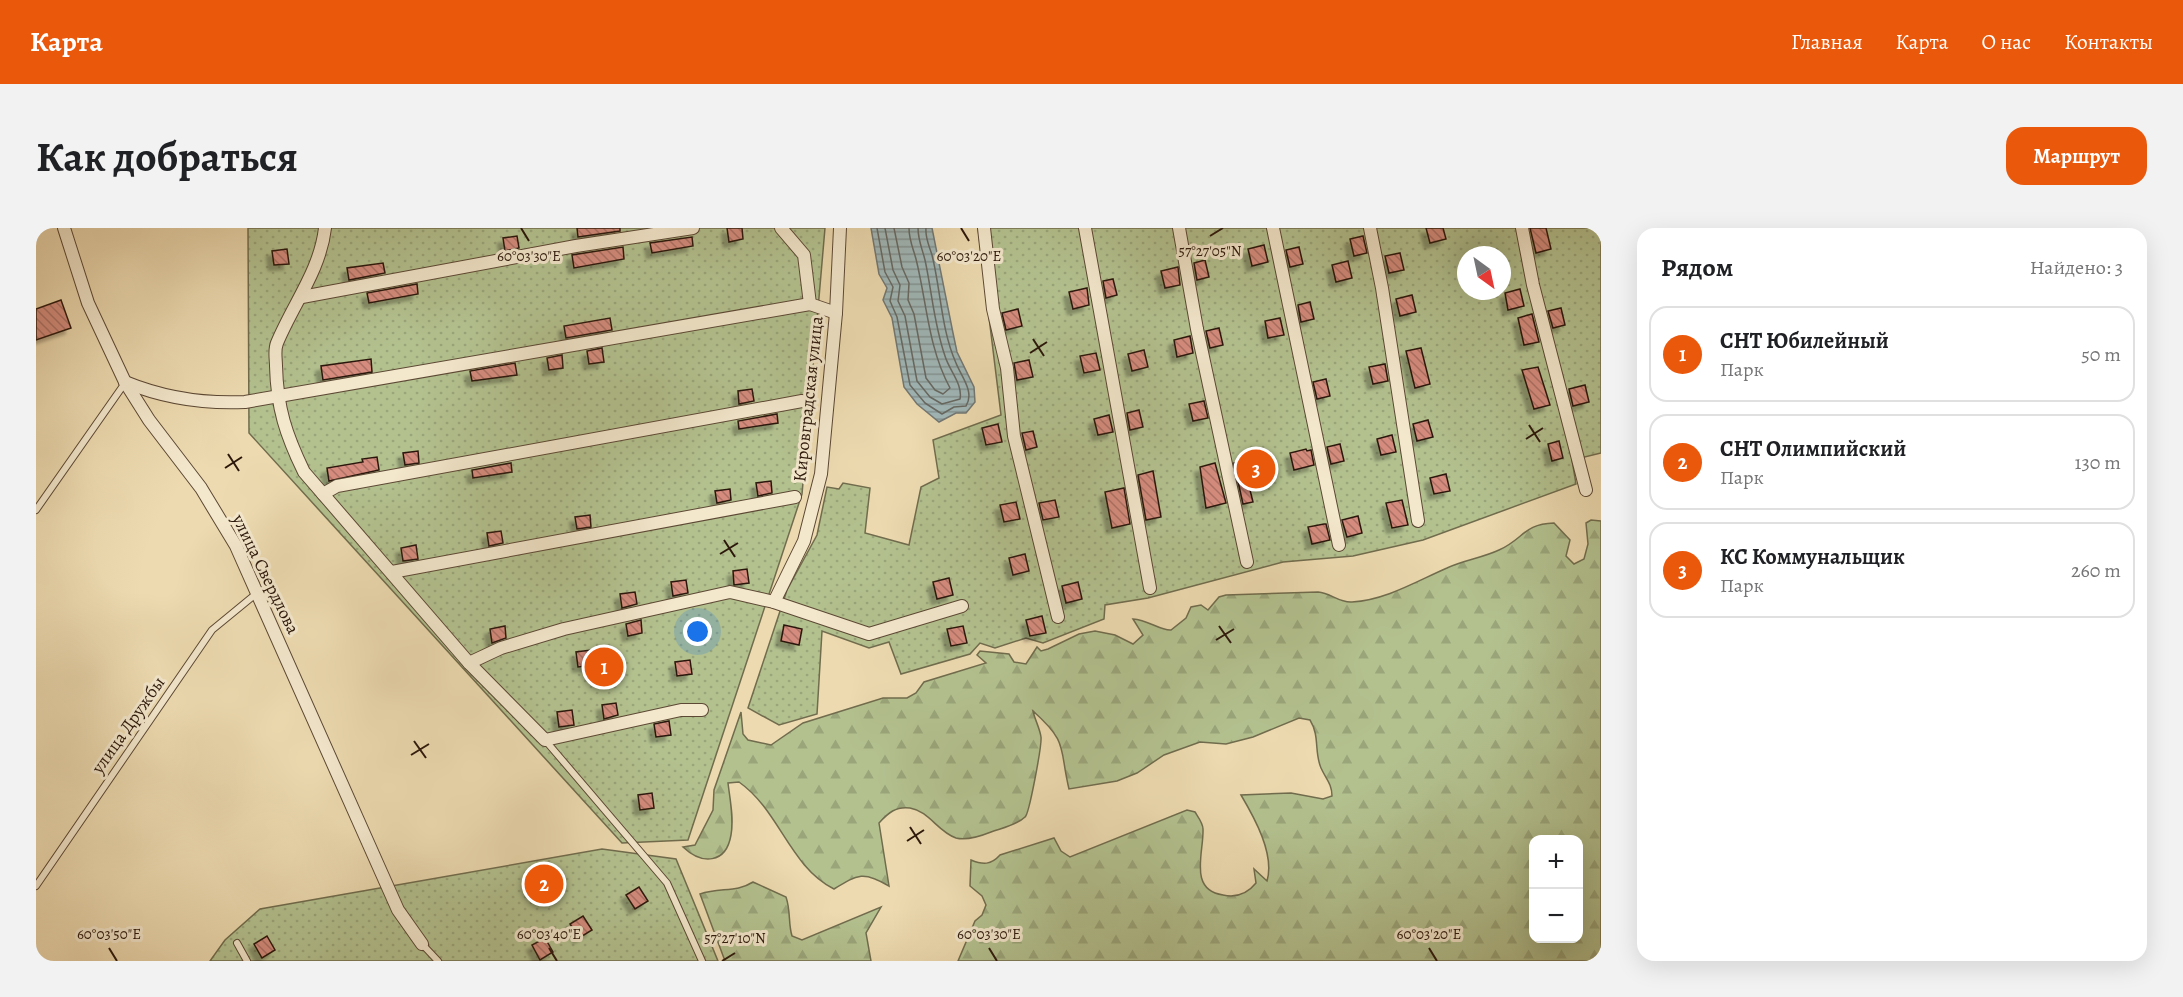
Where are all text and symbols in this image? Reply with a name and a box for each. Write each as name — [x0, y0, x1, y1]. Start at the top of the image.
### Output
text: Карта — [30, 23, 103, 61]
text: Главная — [1791, 28, 1863, 56]
text: Карта — [1896, 28, 1948, 56]
text: О нас — [1981, 28, 2031, 56]
text: Контакты — [2064, 28, 2153, 56]
button: Маршрут — [2006, 127, 2147, 185]
text: Как добраться — [36, 128, 298, 185]
text: 57°27'05"N — [1178, 241, 1242, 261]
text: 60°03'30"E — [497, 246, 561, 266]
text: 60°03'20"E — [937, 246, 1001, 266]
north arrow — [1457, 246, 1511, 300]
text: Рядом — [1661, 250, 1733, 285]
text: Найдено: 3 — [2030, 254, 2123, 281]
street label: Кировградская улица — [787, 314, 829, 483]
text: СНТ Юбилейный — [1720, 326, 1889, 356]
text: 1 — [1679, 341, 1686, 368]
text: 50 m — [2081, 341, 2121, 368]
text: Парк — [1720, 356, 1764, 383]
text: СНТ Олимпийский — [1720, 434, 1906, 464]
pin: 3 — [1236, 446, 1276, 492]
text: 2 — [1678, 449, 1687, 476]
text: 130 m — [2075, 449, 2121, 476]
text: Парк — [1720, 464, 1764, 491]
street label: улица Свердлова — [226, 509, 306, 638]
text: КС Коммунальщик — [1720, 542, 1905, 572]
text: 3 — [1678, 557, 1687, 584]
text: 260 m — [2071, 557, 2121, 584]
text: Парк — [1720, 572, 1764, 599]
your location — [683, 617, 712, 646]
pin: 1 — [584, 644, 624, 690]
street label: улица Дружбы — [85, 672, 170, 779]
map controls — [1529, 835, 1583, 943]
button: + — [1529, 835, 1583, 889]
pin: 2 — [524, 862, 564, 906]
button: − — [1529, 889, 1583, 943]
text: 60°03'50"E — [77, 924, 141, 944]
text: 60°03'40"E — [517, 924, 581, 944]
text: 60°03'30"E — [957, 924, 1021, 944]
text: 60°03'20"E — [1397, 924, 1461, 944]
text: 57°27'10"N — [704, 928, 766, 948]

